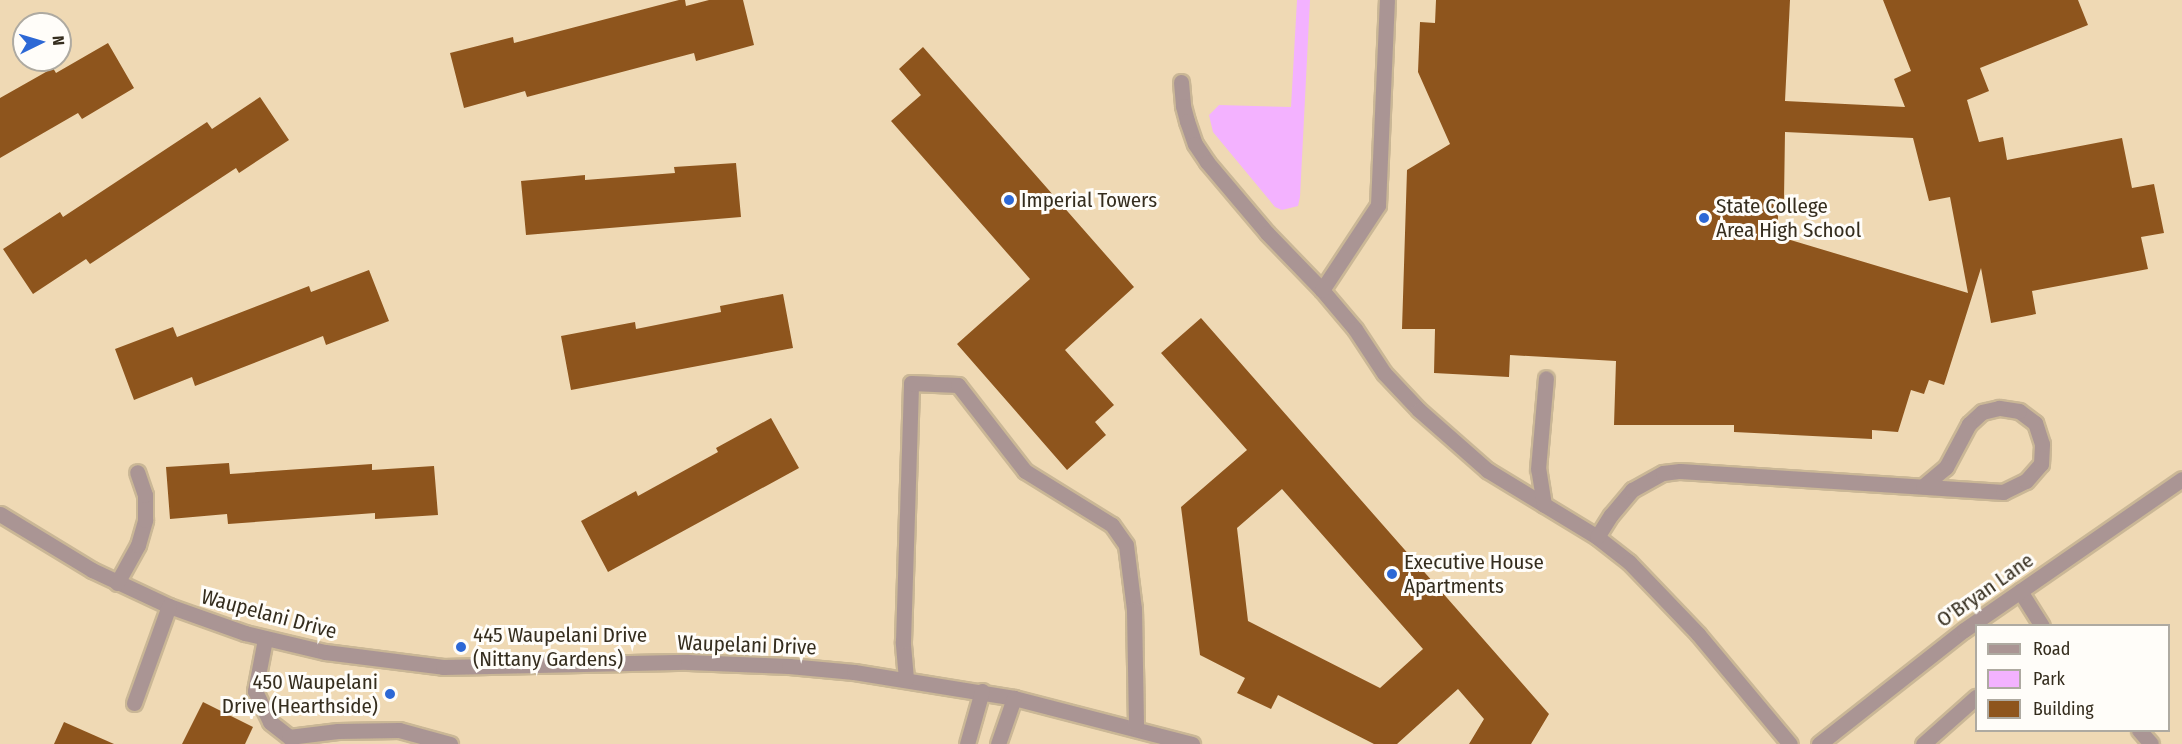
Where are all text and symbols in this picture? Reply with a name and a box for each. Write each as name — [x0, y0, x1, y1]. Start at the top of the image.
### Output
north arrow — [12, 12, 72, 72]
text: N — [49, 35, 68, 46]
place label: Imperial Towers — [1021, 187, 1157, 213]
marker: Imperial Towers — [1002, 193, 1016, 207]
place label: State College Area High School — [1716, 193, 1861, 243]
marker: State College Area High School — [1697, 211, 1711, 225]
street label: O'Bryan Lane — [1932, 547, 2038, 633]
place label: Executive House Apartments — [1404, 549, 1544, 599]
marker: Executive House Apartments — [1385, 567, 1399, 581]
street label: Waupelani Drive — [198, 584, 340, 644]
place label: 445 Waupelani Drive (Nittany Gardens) — [473, 622, 647, 672]
legend — [1975, 624, 2170, 732]
street label: Waupelani Drive — [677, 630, 817, 660]
text: Road — [2033, 638, 2070, 660]
marker: 445 Waupelani Drive (Nittany Gardens) — [454, 640, 468, 654]
text: Park — [2033, 668, 2065, 690]
place label: 450 Waupelani Drive (Hearthside) — [222, 669, 378, 719]
marker: 450 Waupelani Drive (Hearthside) — [383, 687, 397, 701]
text: Building — [2033, 698, 2094, 720]

